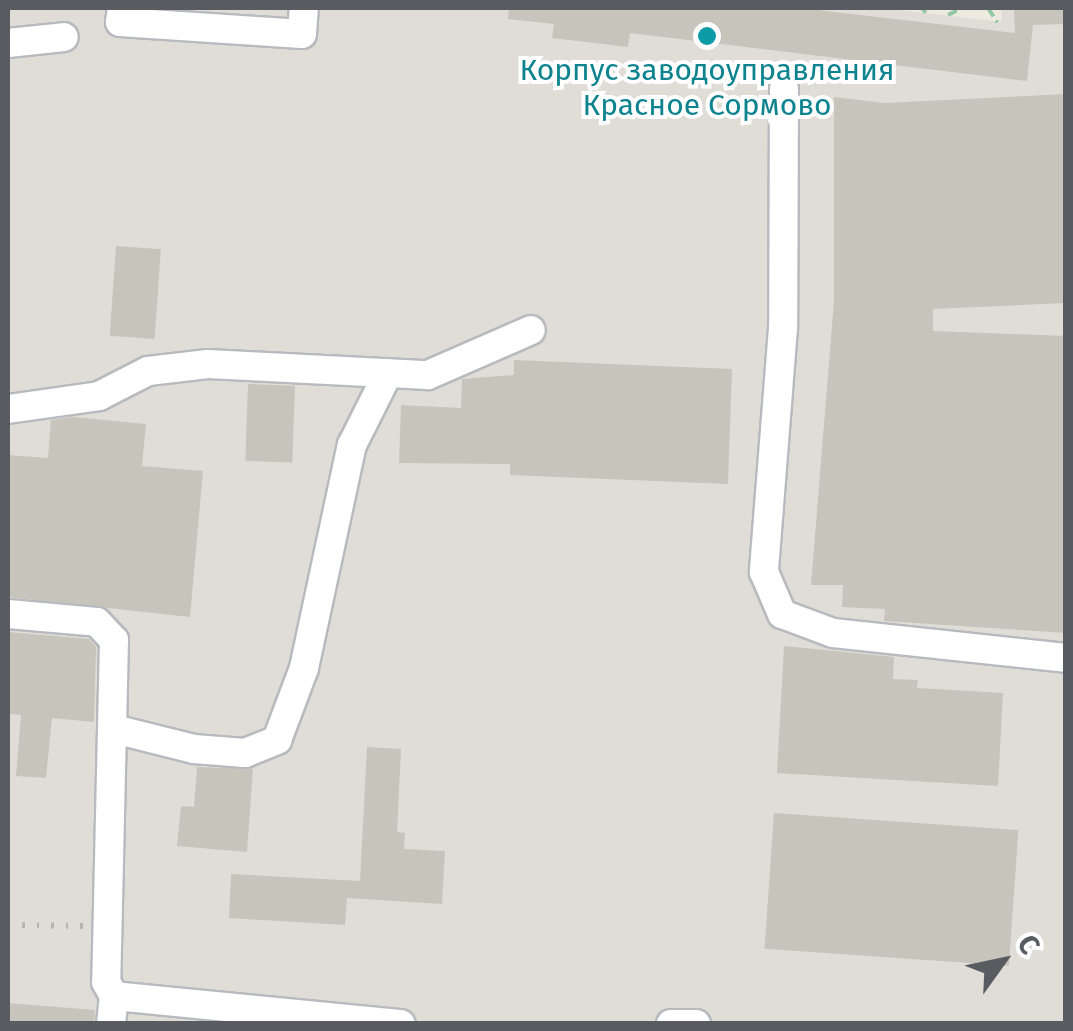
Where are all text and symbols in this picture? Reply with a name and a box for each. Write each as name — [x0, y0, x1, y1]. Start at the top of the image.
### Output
marker: Корпус заводоуправления Красное Сормово — [696, 25, 718, 47]
place label: Корпус заводоуправления Красное Сормово — [519, 52, 895, 122]
north arrow — [953, 911, 1053, 1011]
text: С — [1010, 929, 1047, 960]

